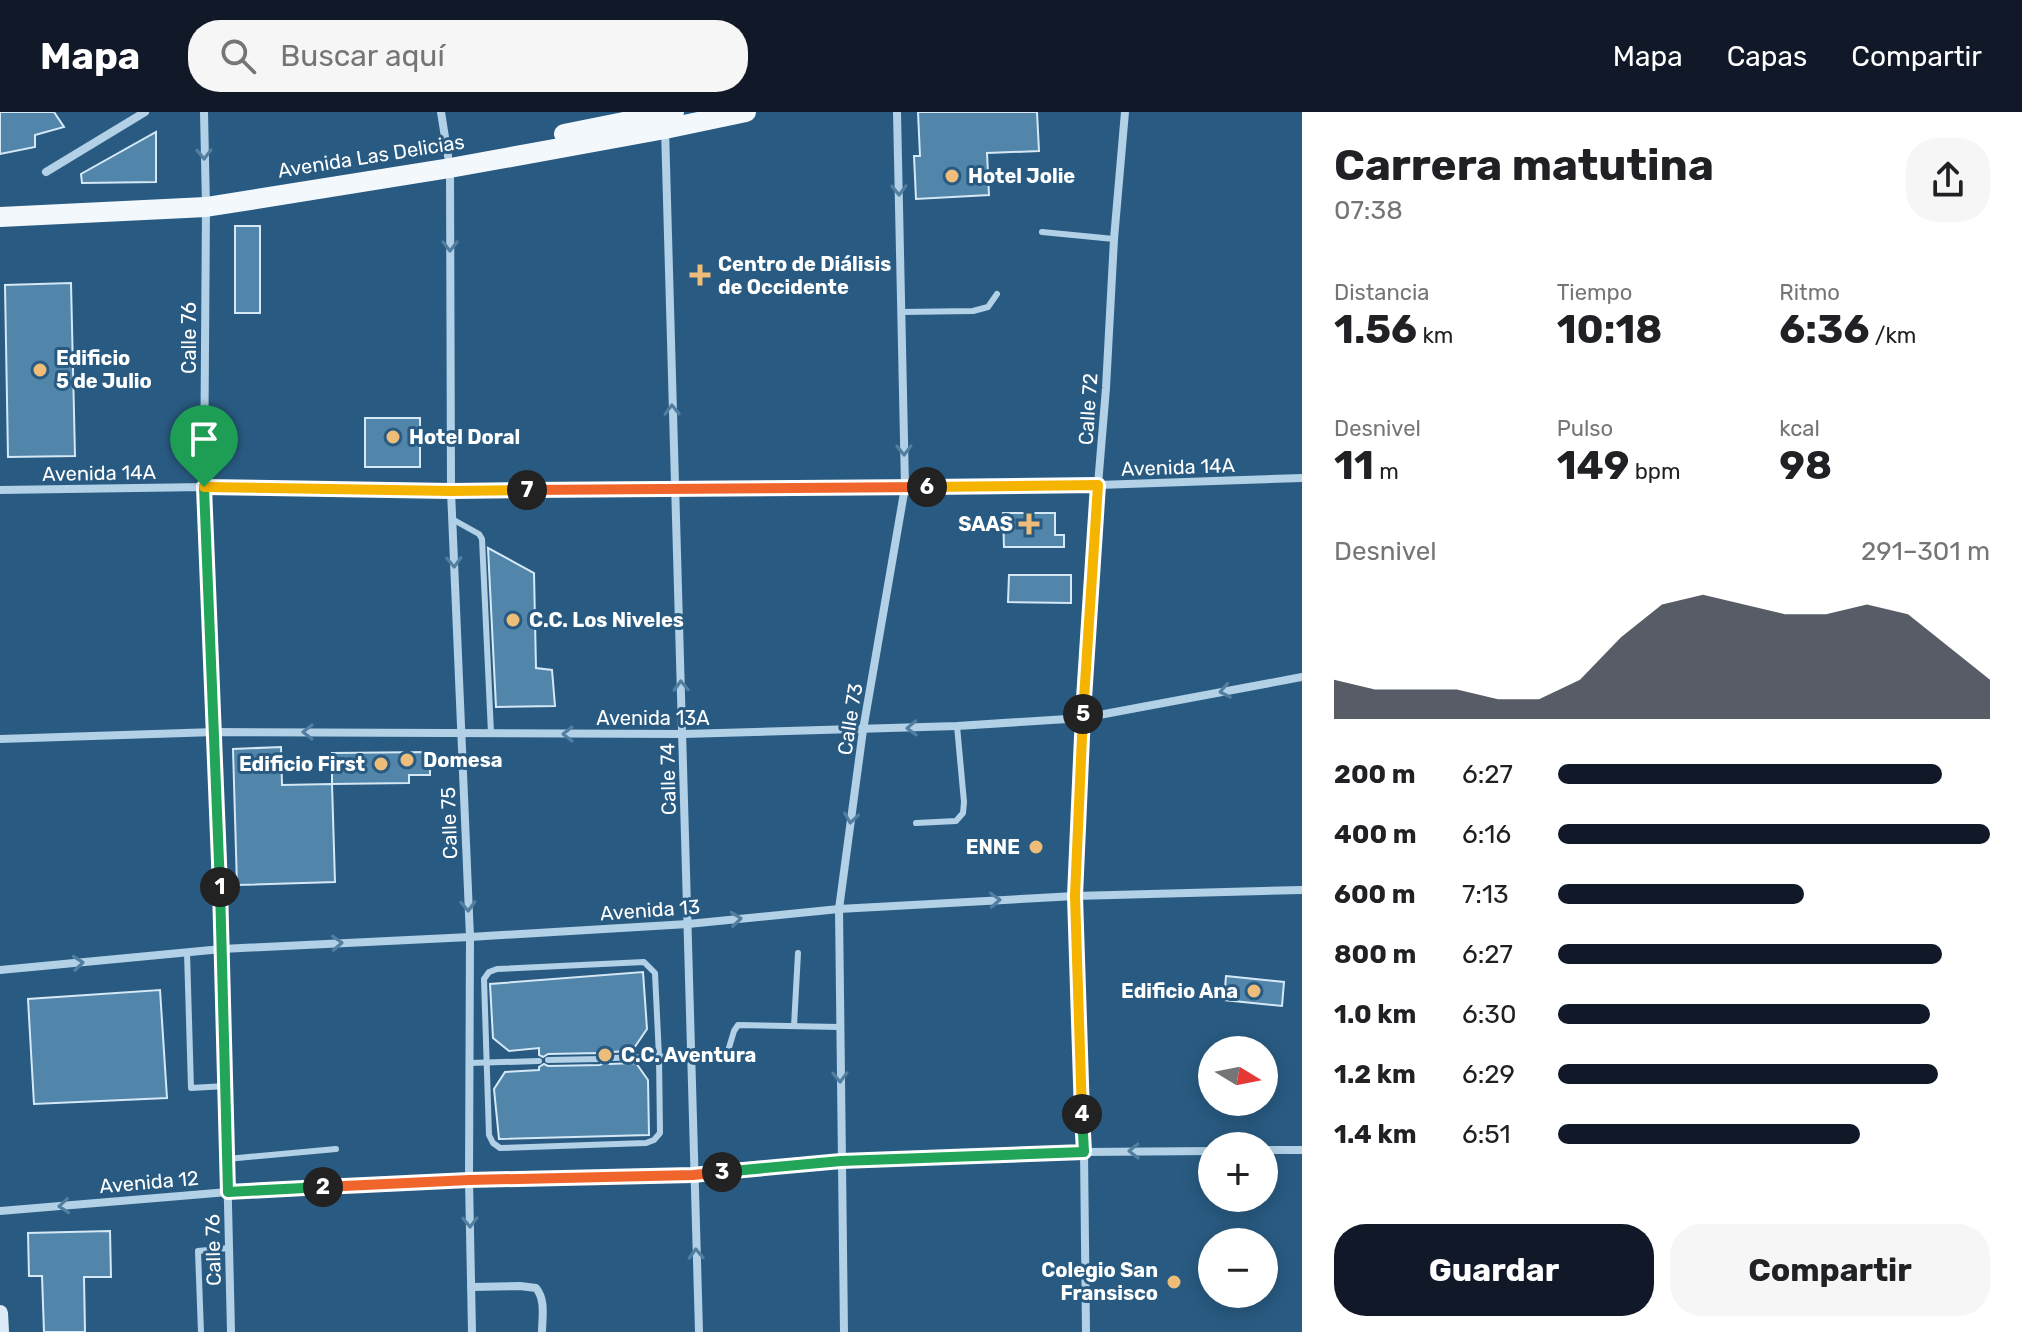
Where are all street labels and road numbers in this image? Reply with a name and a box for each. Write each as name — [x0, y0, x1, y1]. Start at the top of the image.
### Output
street label: Avenida Las Delicias — [276, 129, 466, 183]
street label: Calle 76 — [177, 302, 201, 374]
street label: Calle 72 — [1074, 372, 1102, 446]
street label: Avenida 14A — [1121, 453, 1235, 481]
street label: Avenida 14A — [42, 460, 156, 486]
street label: Calle 73 — [832, 681, 868, 757]
street label: Avenida 13A — [596, 706, 710, 730]
street label: Calle 74 — [655, 743, 681, 815]
street label: Calle 75 — [436, 786, 462, 860]
street label: Avenida 13 — [599, 895, 701, 925]
street label: Avenida 12 — [98, 1166, 200, 1198]
street label: Calle 76 — [200, 1214, 226, 1286]

